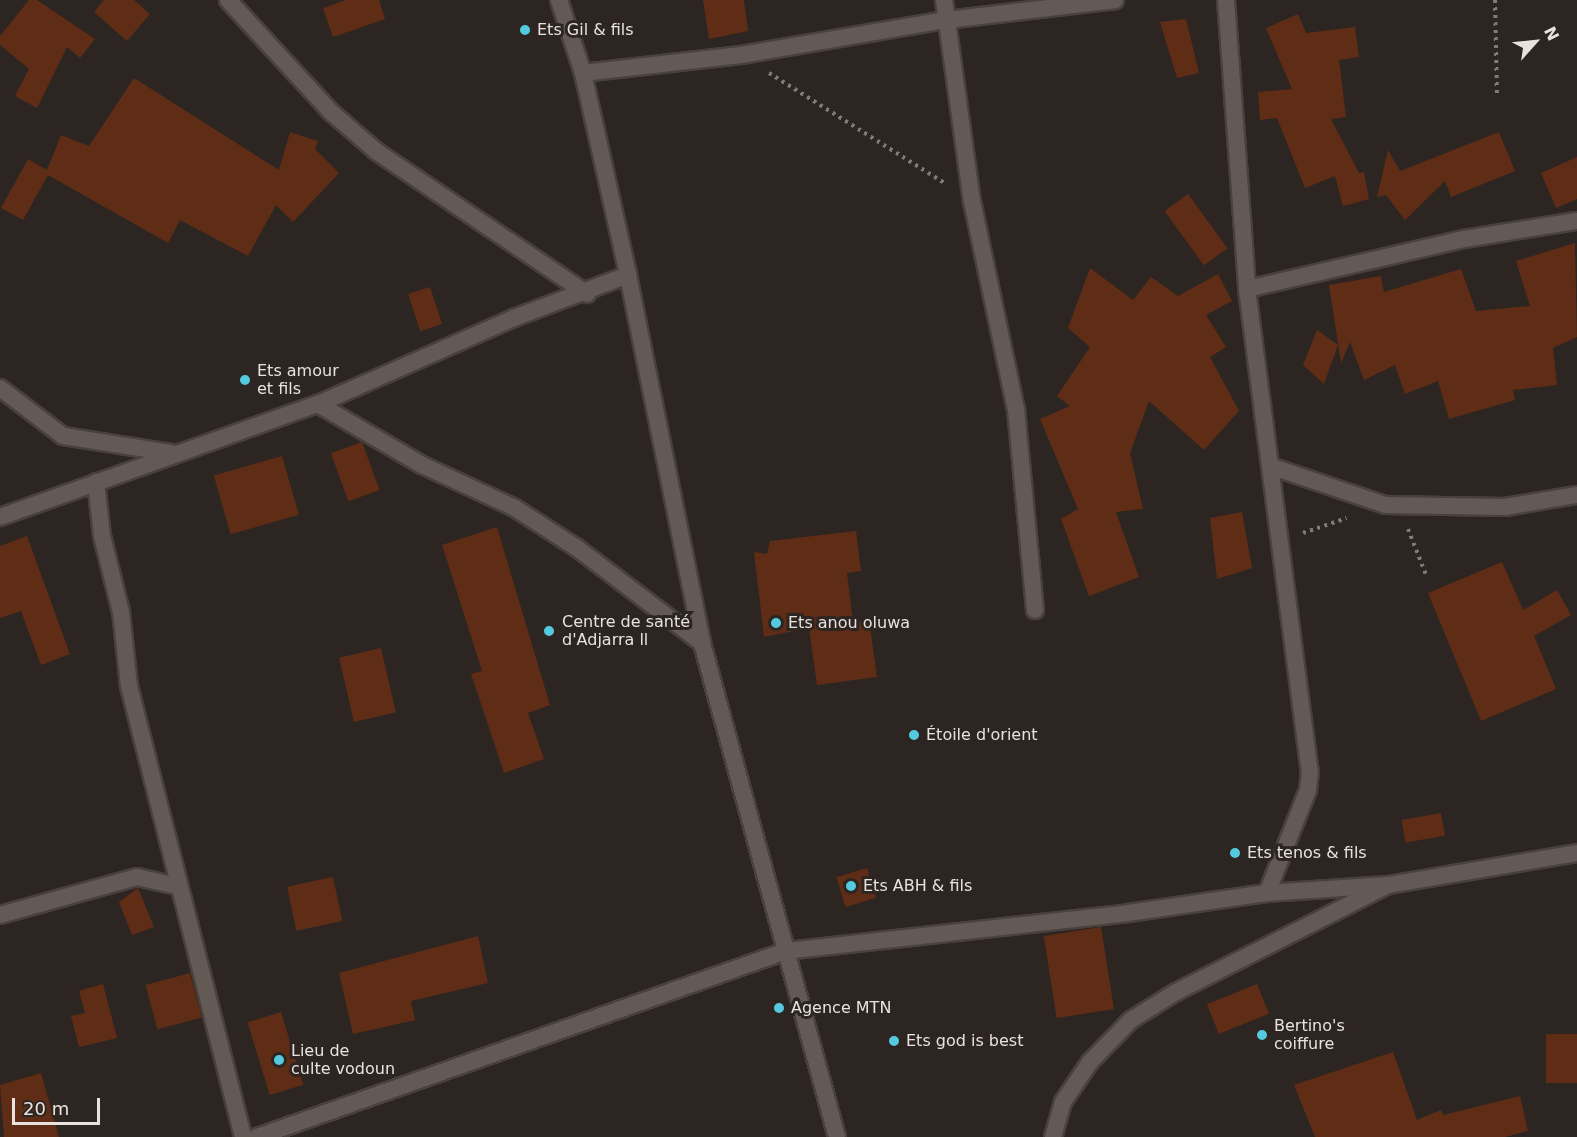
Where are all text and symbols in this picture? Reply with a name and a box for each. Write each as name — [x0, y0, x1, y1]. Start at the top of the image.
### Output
north arrow — [1505, 12, 1565, 72]
place label: Ets Gil & fils — [537, 20, 634, 40]
marker: Ets Gil & fils — [518, 23, 532, 37]
text: N — [1540, 23, 1563, 44]
place label: Ets amour et fils — [257, 361, 339, 399]
marker: Ets amour et fils — [238, 373, 252, 387]
place label: Centre de santé d'Adjarra ll — [562, 612, 690, 650]
place label: Ets anou oluwa — [788, 613, 910, 633]
marker: Ets anou oluwa — [769, 616, 783, 630]
marker: Centre de santé d'Adjarra ll — [540, 622, 558, 640]
place label: Étoile d'orient — [926, 725, 1038, 745]
marker: Étoile d'orient — [907, 728, 921, 742]
place label: Ets tenos & fils — [1247, 843, 1367, 863]
marker: Ets tenos & fils — [1228, 846, 1242, 860]
place label: Ets ABH & fils — [863, 876, 972, 896]
marker: Ets ABH & fils — [844, 879, 858, 893]
place label: Agence MTN — [791, 998, 891, 1018]
marker: Agence MTN — [772, 1001, 786, 1015]
place label: Bertino's coiffure — [1274, 1016, 1345, 1054]
marker: Bertino's coiffure — [1255, 1028, 1269, 1042]
place label: Ets god is best — [906, 1031, 1023, 1051]
marker: Ets god is best — [887, 1034, 901, 1048]
place label: Lieu de culte vodoun — [291, 1041, 395, 1079]
marker: Lieu de culte vodoun — [272, 1053, 286, 1067]
scale bar — [15, 1086, 104, 1124]
text: 20 m — [23, 1098, 69, 1119]

